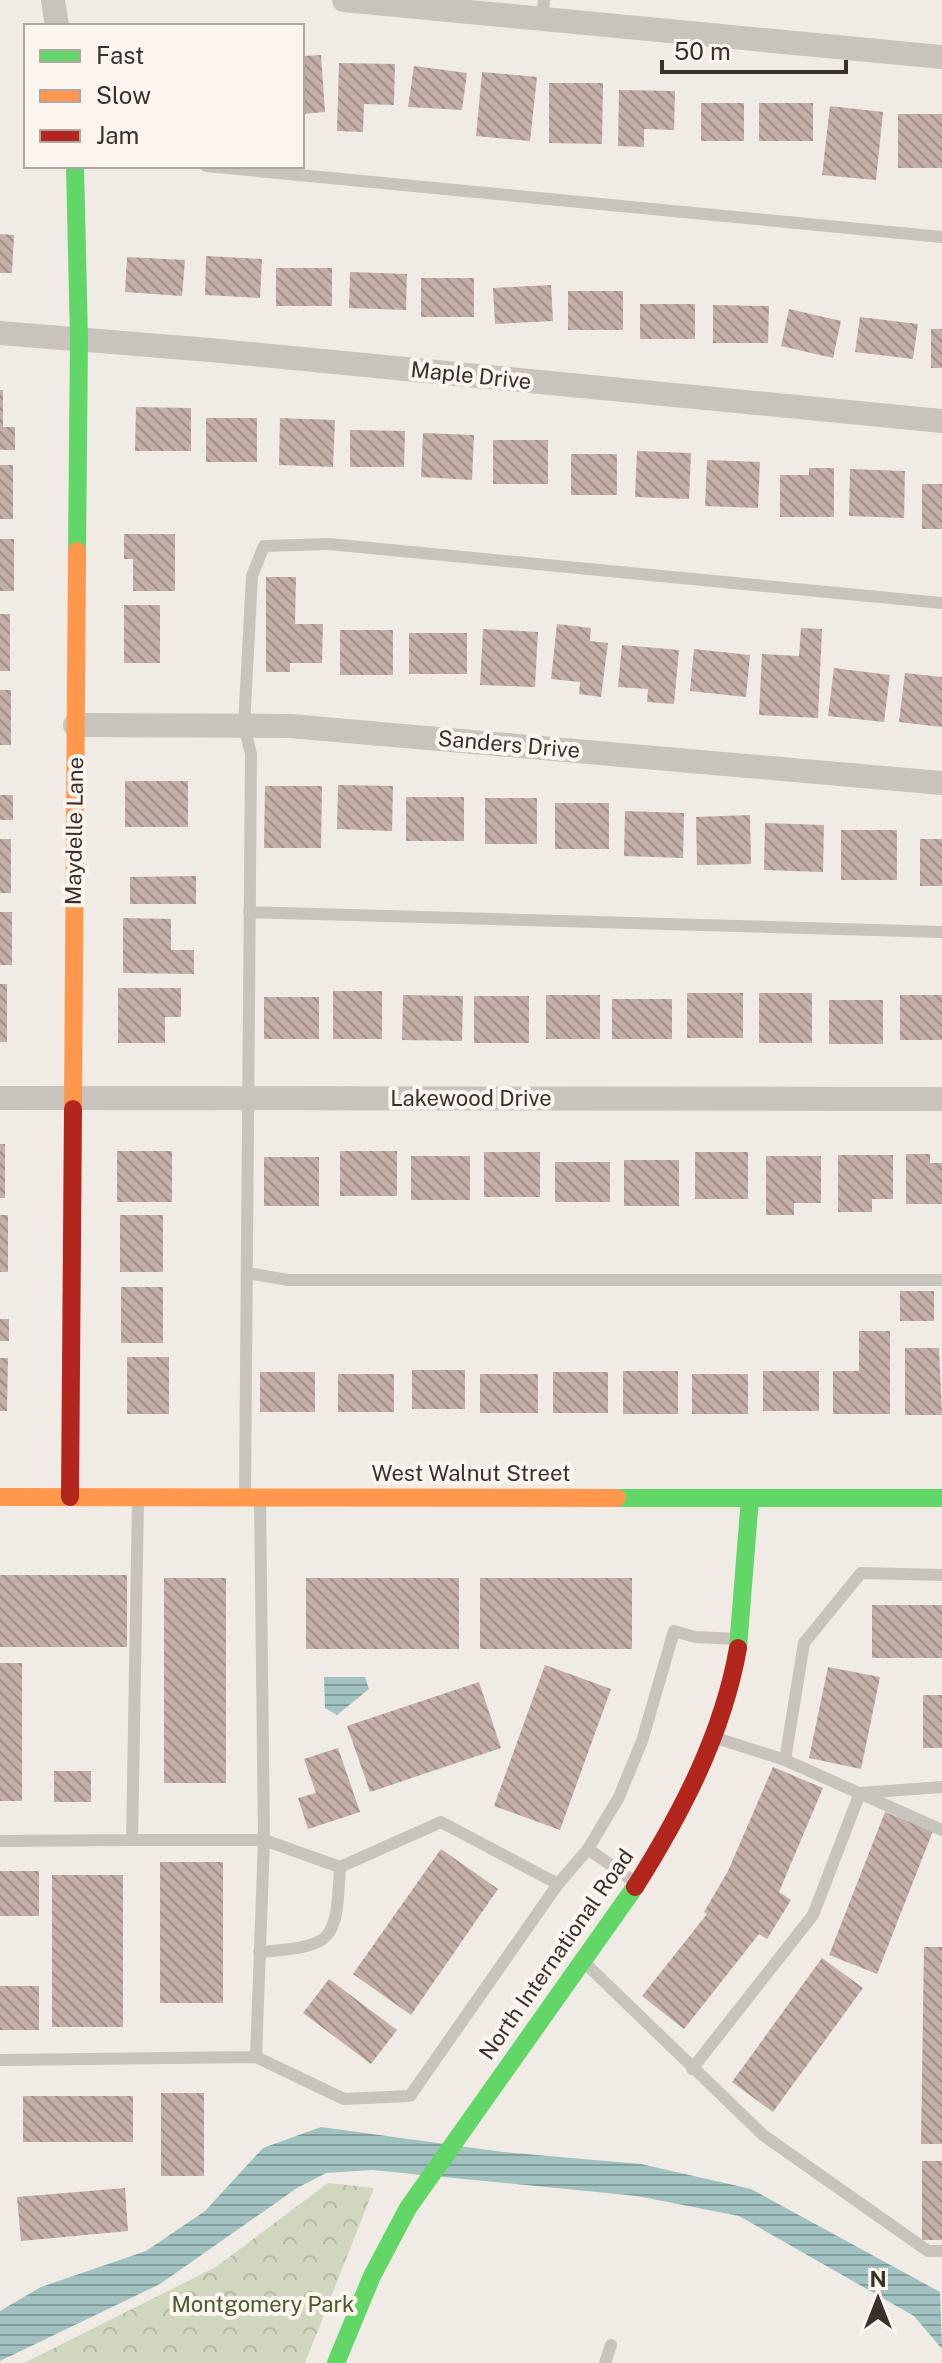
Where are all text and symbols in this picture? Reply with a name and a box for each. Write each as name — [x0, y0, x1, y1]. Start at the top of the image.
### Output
legend — [24, 24, 304, 168]
scale bar — [662, 24, 846, 74]
text: 50 m — [674, 37, 731, 65]
text: Fast — [96, 41, 144, 69]
text: Slow — [96, 81, 151, 109]
text: Jam — [96, 121, 139, 149]
street label: Maple Drive — [409, 356, 533, 394]
street label: Sanders Drive — [437, 725, 581, 763]
street label: Maydelle Lane — [60, 757, 88, 905]
street label: Lakewood Drive — [390, 1085, 552, 1111]
street label: West Walnut Street — [371, 1460, 571, 1486]
street label: North International Road — [473, 1844, 639, 2064]
north arrow — [838, 2259, 918, 2339]
text: N — [869, 2266, 887, 2292]
park label: Montgomery Park — [172, 2291, 354, 2317]

